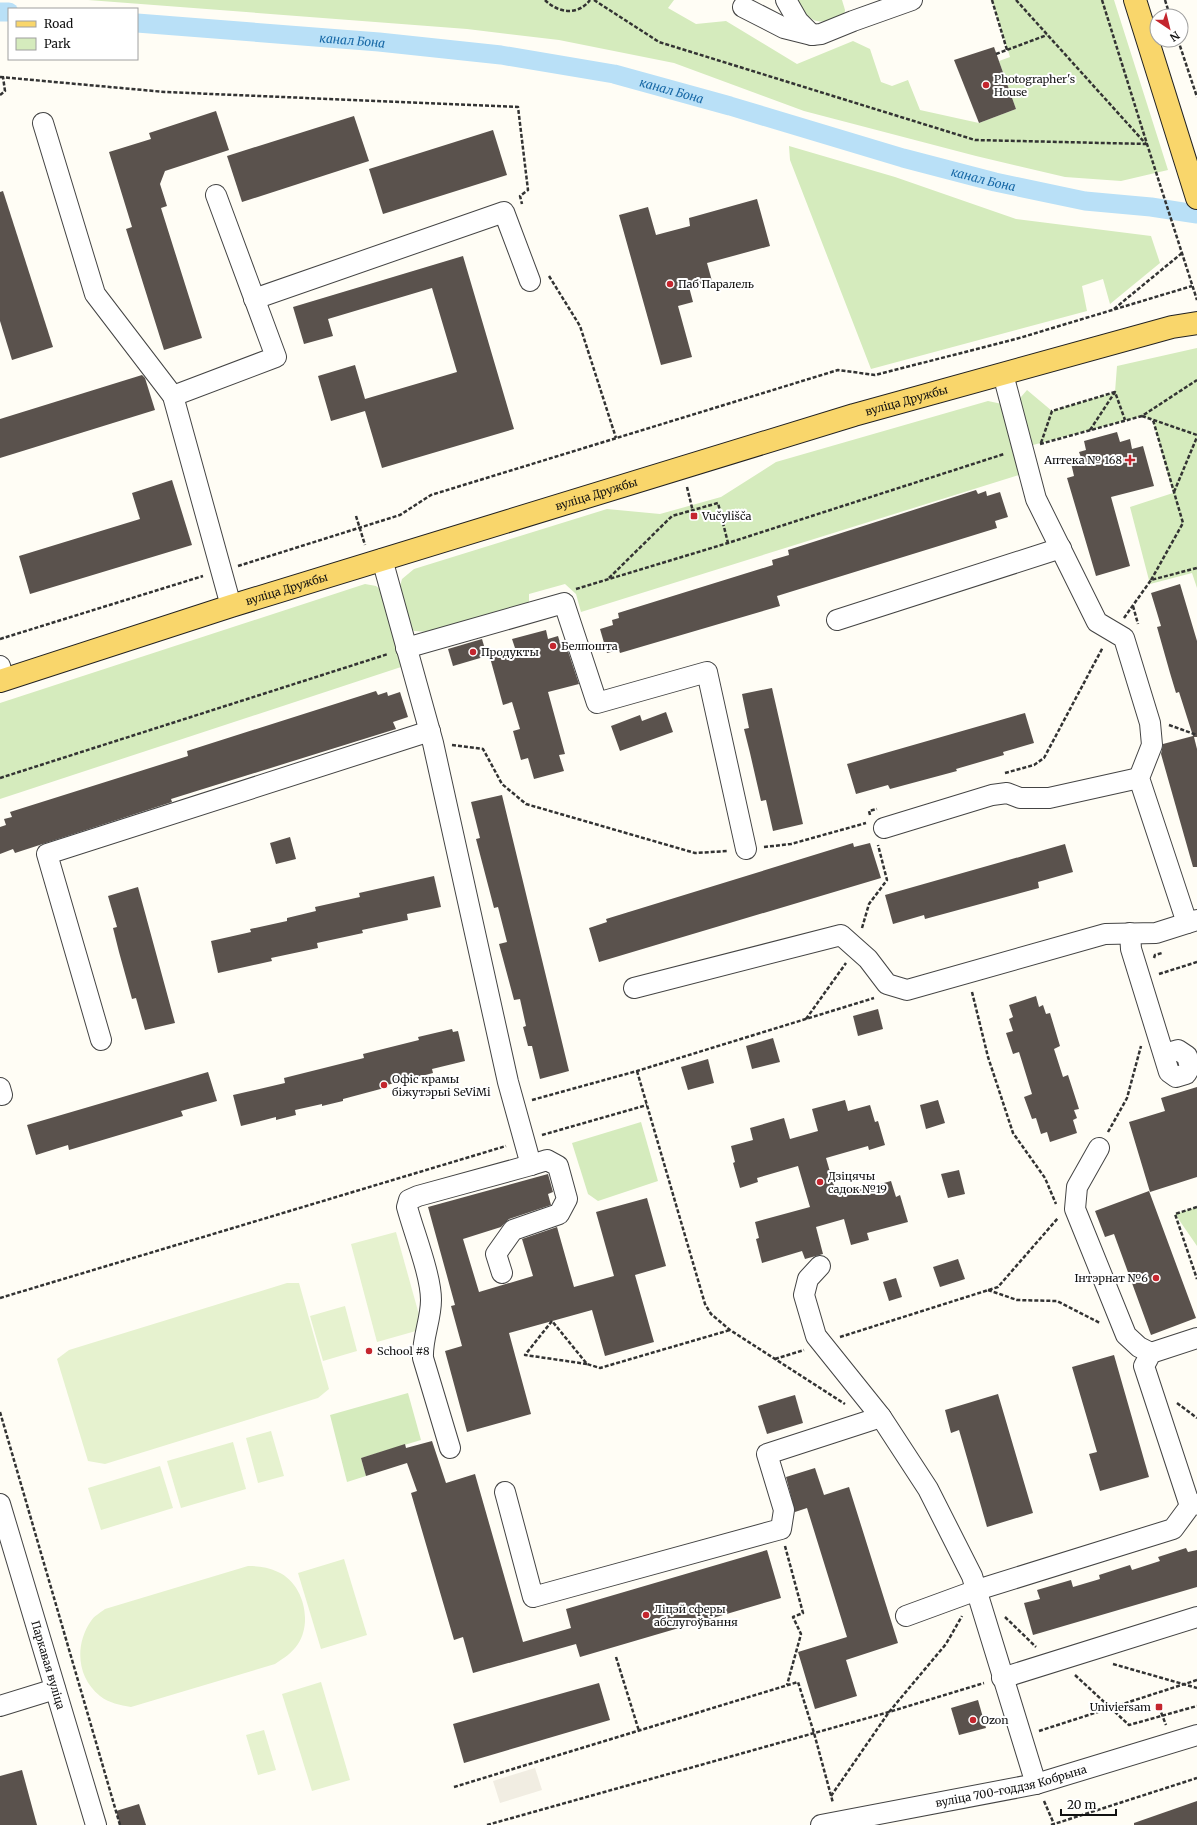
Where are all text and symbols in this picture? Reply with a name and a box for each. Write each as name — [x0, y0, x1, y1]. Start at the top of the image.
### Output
legend — [8, 8, 138, 60]
north arrow — [1149, 8, 1189, 48]
text: Road — [44, 16, 73, 31]
text: N — [1167, 28, 1182, 45]
water label: канал Бона — [319, 30, 386, 50]
text: Park — [44, 36, 71, 51]
place label: Photographer's House — [994, 72, 1075, 99]
water label: канал Бона — [638, 74, 706, 106]
marker: Photographer's House — [981, 80, 991, 90]
water label: канал Бона — [950, 163, 1017, 194]
place label: Паб Паралель — [678, 277, 754, 291]
marker: Паб Паралель — [665, 279, 675, 289]
street label: вуліца Дружбы — [864, 382, 950, 419]
place label: Аптека № 168 — [1043, 453, 1122, 467]
marker: Аптека № 168 — [1125, 455, 1135, 465]
street label: вуліца Дружбы — [553, 475, 640, 513]
place label: Vučylišča — [701, 509, 751, 523]
marker: Vučylišča — [689, 511, 699, 521]
street label: вуліца Дружбы — [244, 570, 330, 608]
place label: Белпошта — [561, 639, 618, 653]
marker: Белпошта — [548, 641, 558, 651]
place label: Продукты — [481, 645, 539, 659]
marker: Продукты — [468, 647, 478, 657]
place label: Офіс крамы біжутэрыі SeViMi — [392, 1072, 491, 1099]
marker: Офіс крамы біжутэрыі SeViMi — [379, 1080, 389, 1090]
place label: Дзіцячы садок №19 — [828, 1169, 887, 1196]
marker: Дзіцячы садок №19 — [815, 1177, 825, 1187]
place label: Інтэрнат №6 — [1074, 1271, 1148, 1285]
marker: Інтэрнат №6 — [1151, 1273, 1161, 1283]
place label: School #8 — [377, 1344, 430, 1358]
marker: School #8 — [364, 1346, 374, 1356]
place label: Ліцэй сферы абслугоўвання — [654, 1602, 738, 1629]
marker: Ліцэй сферы абслугоўвання — [641, 1610, 651, 1620]
street label: Паркавая вуліца — [28, 1619, 68, 1711]
place label: Univiersam — [1090, 1700, 1151, 1714]
marker: Univiersam — [1154, 1702, 1164, 1712]
place label: Ozon — [981, 1713, 1009, 1727]
marker: Ozon — [968, 1715, 978, 1725]
street label: вуліца 700-годдзя Кобрына — [934, 1762, 1088, 1810]
scale bar — [1061, 1791, 1116, 1817]
text: 20 m — [1067, 1797, 1096, 1812]

